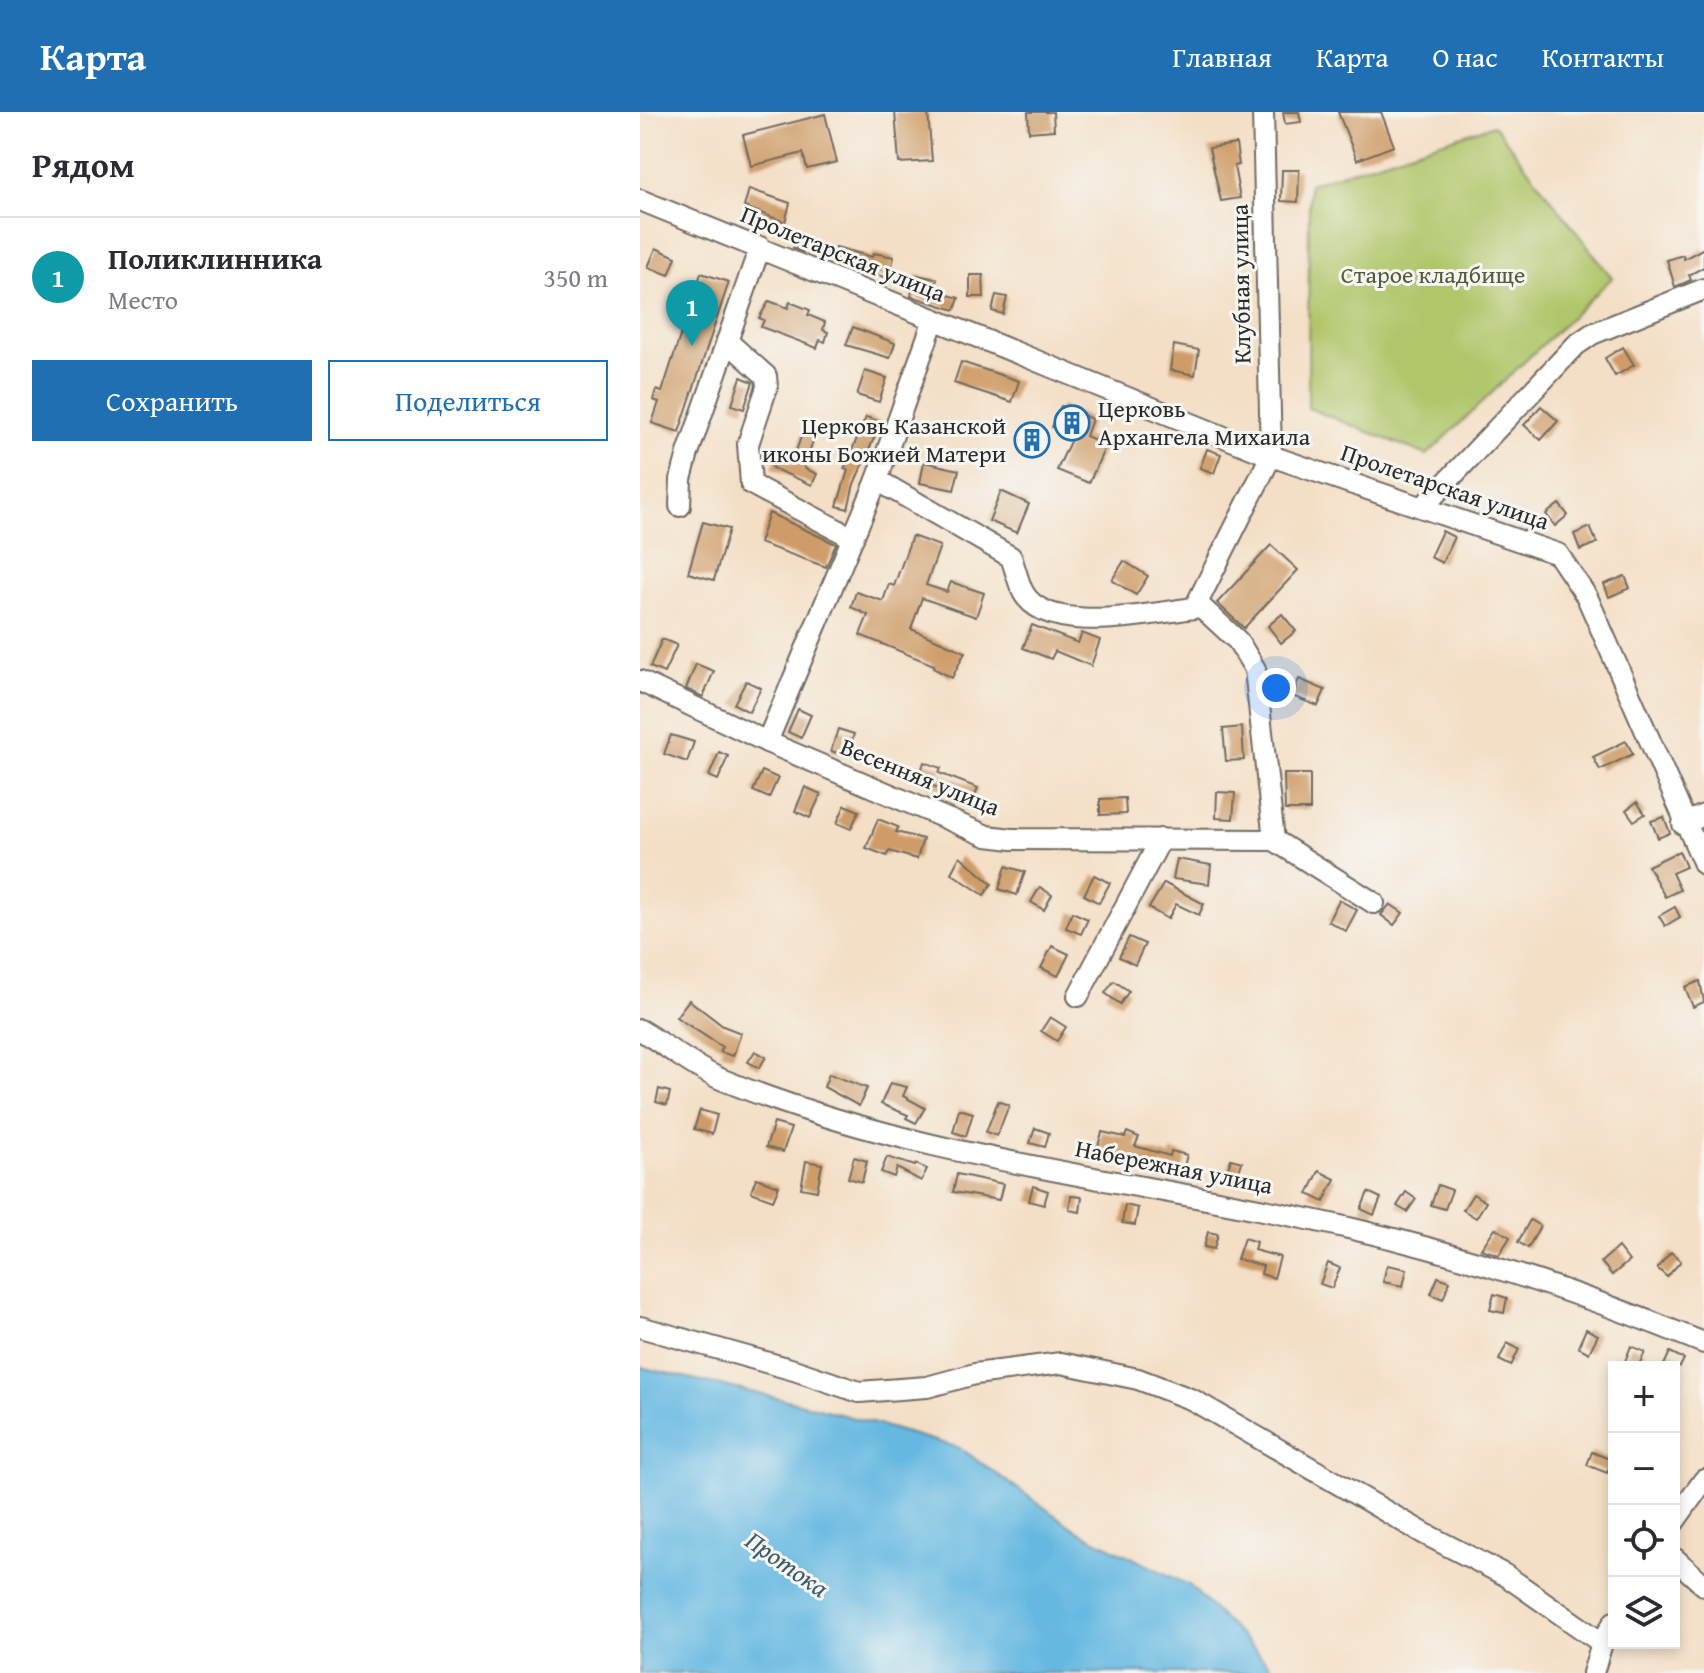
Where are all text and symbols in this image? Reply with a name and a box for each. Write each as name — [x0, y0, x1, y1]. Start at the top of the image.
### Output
text: Карта — [40, 28, 146, 84]
text: Главная — [1172, 36, 1272, 77]
text: Карта — [1316, 36, 1388, 77]
text: О нас — [1432, 36, 1498, 77]
text: Контакты — [1542, 36, 1664, 77]
text: Рядом — [32, 140, 135, 189]
street label: Пролетарская улица — [736, 196, 951, 311]
street label: Клубная улица — [1222, 203, 1259, 364]
text: Поликлинника — [108, 236, 322, 280]
park label: Старое кладбище — [1341, 257, 1525, 292]
text: 1 — [51, 258, 65, 297]
text: 350 m — [543, 258, 608, 297]
text: Место — [108, 280, 178, 319]
pin: 1 — [666, 280, 718, 346]
button: Сохранить — [32, 360, 312, 441]
button: Поделиться — [328, 360, 608, 441]
place label: Церковь Архангела Михаила — [1098, 391, 1311, 454]
building icon: Церковь Архангела Михаила — [1053, 404, 1091, 442]
place label: Церковь Казанской иконы Божией Матери — [762, 408, 1006, 471]
building icon: Церковь Казанской иконы Божией Матери — [1013, 421, 1051, 459]
street label: Пролетарская улица — [1336, 435, 1554, 539]
your location — [1256, 668, 1296, 708]
street label: Весенняя улица — [835, 729, 1006, 825]
street label: Набережная улица — [1072, 1130, 1276, 1203]
map controls — [1608, 1361, 1680, 1649]
button: + — [1608, 1361, 1680, 1433]
button: − — [1608, 1433, 1680, 1505]
button: locate — [1608, 1505, 1680, 1577]
water label: Протока — [738, 1521, 837, 1607]
button: layers — [1608, 1577, 1680, 1649]

